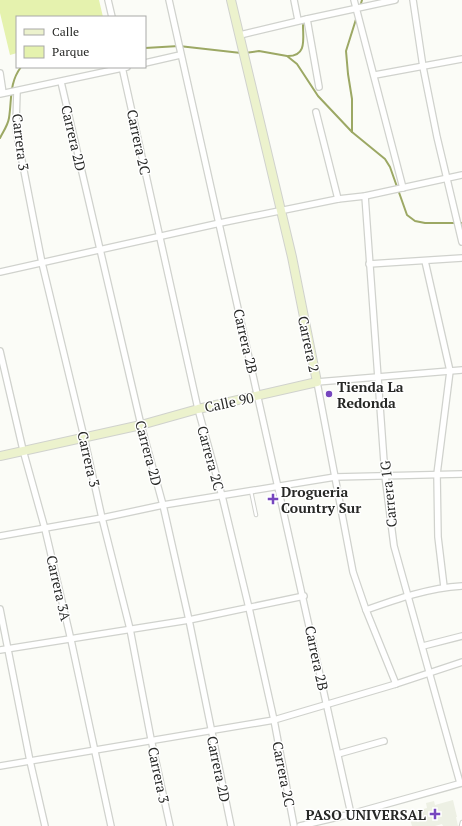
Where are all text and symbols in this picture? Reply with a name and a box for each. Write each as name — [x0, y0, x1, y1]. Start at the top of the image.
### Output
legend — [16, 16, 146, 68]
text: Calle — [52, 24, 79, 39]
text: Parque — [52, 44, 89, 59]
street label: Carrera 2D — [57, 103, 91, 173]
street label: Carrera 2C — [123, 108, 155, 176]
street label: Carrera 3 — [8, 112, 34, 172]
street label: Carrera 2B — [229, 307, 263, 375]
street label: Carrera 2 — [294, 314, 324, 374]
place label: Tienda La Redonda — [337, 377, 404, 412]
street label: Calle 90 — [203, 388, 255, 416]
marker: Tienda La Redonda — [324, 389, 334, 399]
street label: Carrera 2D — [131, 418, 167, 488]
street label: Carrera 2C — [193, 424, 229, 492]
street label: Carrera 3 — [73, 429, 105, 489]
street label: Carrera 1G — [375, 459, 401, 528]
place label: Drogueria Country Sur — [281, 482, 361, 517]
marker: Drogueria Country Sur — [268, 494, 278, 504]
street label: Carrera 3A — [42, 553, 76, 623]
street label: Carrera 2B — [301, 624, 333, 692]
street label: Carrera 2D — [203, 734, 235, 804]
street label: Carrera 2C — [268, 740, 300, 808]
street label: Carrera 3 — [144, 745, 174, 805]
place label: PASO UNIVERSAL — [305, 805, 426, 824]
marker: PASO UNIVERSAL — [429, 808, 441, 820]

